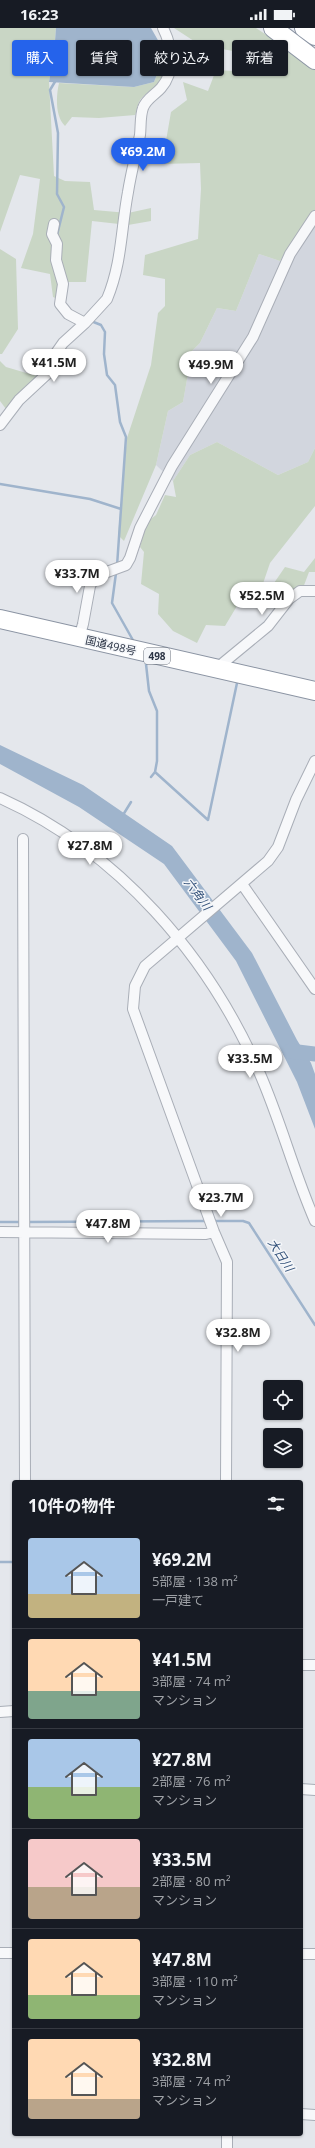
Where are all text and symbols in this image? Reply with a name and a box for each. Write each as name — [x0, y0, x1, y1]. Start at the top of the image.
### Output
text: 16:23 — [20, 4, 59, 24]
chip: 購入 — [12, 40, 68, 76]
chip: 賃貸 — [76, 40, 132, 76]
chip: 絞り込み — [140, 40, 224, 76]
chip: 新着 — [232, 40, 288, 76]
pin: ¥69.2M — [110, 138, 176, 172]
text: ¥69.2M — [120, 142, 166, 160]
pin: ¥41.5M — [21, 349, 87, 383]
pin: ¥49.9M — [178, 351, 244, 385]
text: ¥41.5M — [31, 353, 77, 371]
text: ¥49.9M — [188, 355, 234, 373]
pin: ¥33.7M — [44, 560, 110, 594]
text: ¥33.7M — [54, 564, 100, 582]
pin: ¥52.5M — [229, 582, 295, 616]
text: ¥52.5M — [239, 586, 285, 604]
street label: 国道498号 — [84, 632, 138, 658]
road number: 498 — [144, 648, 170, 664]
pin: ¥27.8M — [57, 832, 123, 866]
text: ¥27.8M — [67, 836, 113, 854]
water label: 六角川 — [180, 875, 217, 915]
pin: ¥33.5M — [217, 1045, 283, 1079]
text: ¥33.5M — [227, 1049, 273, 1067]
pin: ¥23.7M — [188, 1184, 254, 1218]
text: ¥23.7M — [198, 1188, 244, 1206]
pin: ¥47.8M — [75, 1210, 141, 1244]
text: ¥47.8M — [85, 1214, 131, 1232]
water label: 大日川 — [264, 1235, 299, 1276]
pin: ¥32.8M — [205, 1319, 271, 1353]
text: ¥32.8M — [215, 1323, 261, 1341]
map controls — [263, 1380, 303, 1468]
button: locate — [263, 1380, 303, 1420]
button: layers — [263, 1428, 303, 1468]
icon: filters — [265, 1493, 287, 1515]
text: 10件の物件 — [28, 1494, 115, 1517]
text: ¥69.2M — [152, 1548, 212, 1571]
icon: home — [60, 1554, 108, 1602]
text: 5部屋 · 138 m² — [152, 1572, 238, 1590]
text: 一戸建て — [152, 1591, 204, 1609]
text: ¥41.5M — [152, 1648, 212, 1671]
icon: home — [60, 1655, 108, 1703]
text: 3部屋 · 74 m² — [152, 1672, 230, 1690]
text: マンション — [152, 1691, 217, 1709]
text: ¥27.8M — [152, 1748, 212, 1771]
icon: home — [60, 1755, 108, 1803]
text: 2部屋 · 76 m² — [152, 1772, 230, 1790]
text: マンション — [152, 1791, 217, 1809]
text: ¥33.5M — [152, 1848, 212, 1871]
icon: home — [60, 1855, 108, 1903]
text: 2部屋 · 80 m² — [152, 1872, 230, 1890]
text: マンション — [152, 1891, 217, 1909]
text: ¥47.8M — [152, 1948, 212, 1971]
icon: home — [60, 1955, 108, 2003]
text: 3部屋 · 110 m² — [152, 1972, 238, 1990]
text: マンション — [152, 1991, 217, 2009]
text: ¥32.8M — [152, 2048, 212, 2071]
icon: home — [60, 2055, 108, 2103]
text: 3部屋 · 74 m² — [152, 2072, 230, 2090]
text: マンション — [152, 2091, 217, 2109]

